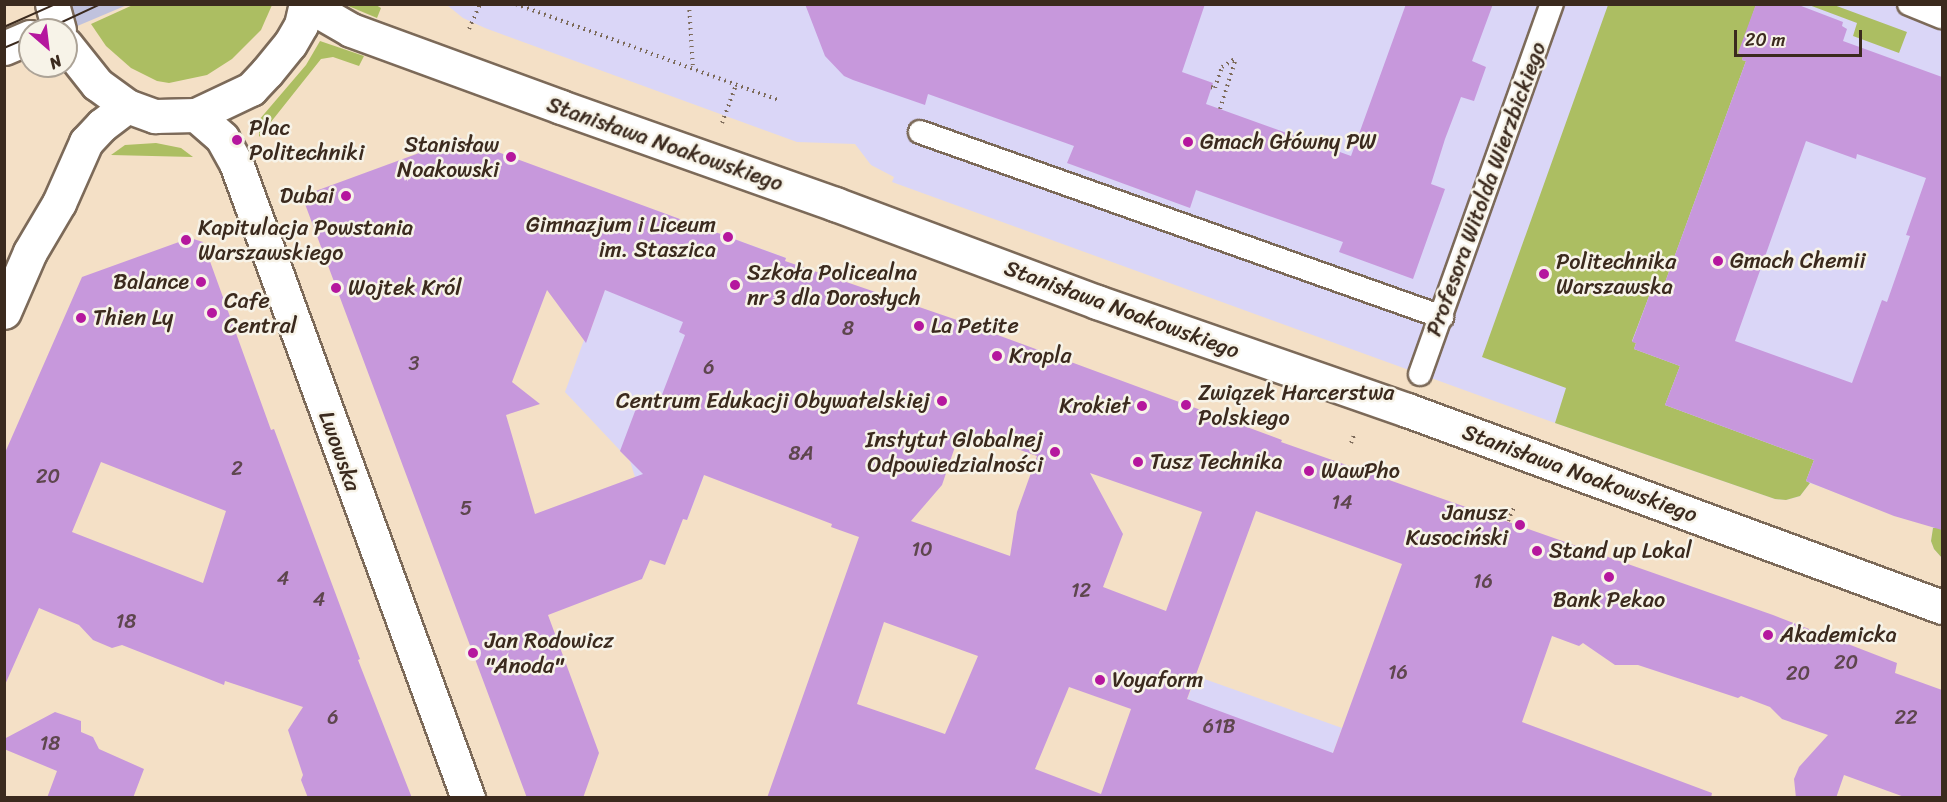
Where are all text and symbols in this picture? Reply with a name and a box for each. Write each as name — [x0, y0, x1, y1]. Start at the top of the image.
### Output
north arrow — [18, 18, 78, 78]
scale bar — [1737, 18, 1864, 56]
text: 20 m — [1745, 24, 1785, 56]
street label: Profesora Witolda Wierzbickiego — [1420, 38, 1552, 340]
text: N — [44, 47, 67, 78]
street label: Stanisława Noakowskiego — [544, 91, 786, 197]
place label: Plac Politechniki — [249, 114, 364, 166]
place label: Gmach Główny PW — [1200, 129, 1377, 155]
place label: Stanisław Noakowski — [397, 131, 499, 182]
marker: Plac Politechniki — [230, 133, 244, 147]
marker: Gmach Główny PW — [1181, 135, 1195, 149]
marker: Stanisław Noakowski — [504, 150, 518, 164]
place label: Dubai — [280, 183, 334, 209]
marker: Dubai — [339, 189, 353, 203]
place label: Gimnazjum i Liceum im. Staszica — [525, 211, 716, 262]
place label: Kapitulacja Powstania Warszawskiego — [198, 214, 412, 266]
marker: Gimnazjum i Liceum im. Staszica — [721, 230, 735, 244]
marker: Kapitulacja Powstania Warszawskiego — [179, 233, 193, 247]
place label: Politechnika Warszawska — [1556, 248, 1676, 300]
place label: Gmach Chemii — [1730, 248, 1865, 274]
street label: Stanisława Noakowskiego — [1001, 254, 1243, 364]
marker: Gmach Chemii — [1711, 254, 1725, 268]
place label: Szkoła Policealna nr 3 dla Dorosłych — [747, 259, 922, 310]
marker: Politechnika Warszawska — [1537, 267, 1551, 281]
place label: Balance — [113, 269, 189, 295]
marker: Balance — [194, 275, 208, 289]
place label: Wojtek Król — [348, 275, 461, 301]
marker: Szkoła Policealna nr 3 dla Dorosłych — [728, 278, 742, 292]
marker: Wojtek Król — [329, 281, 343, 295]
place label: Cafe Central — [224, 287, 297, 338]
place label: Thien Ly — [93, 305, 173, 331]
marker: Cafe Central — [205, 306, 219, 320]
marker: Thien Ly — [74, 311, 88, 325]
place label: La Petite — [931, 313, 1018, 339]
house number: 8 — [842, 316, 854, 340]
marker: La Petite — [912, 319, 926, 333]
place label: Kropla — [1009, 343, 1072, 369]
marker: Kropla — [990, 349, 1004, 363]
house number: 3 — [409, 351, 419, 375]
house number: 6 — [703, 355, 715, 379]
place label: Związek Harcerstwa Polskiego — [1198, 379, 1394, 430]
place label: Centrum Edukacji Obywatelskiej — [615, 388, 930, 414]
place label: Krokiet — [1059, 393, 1130, 419]
marker: Centrum Edukacji Obywatelskiej — [935, 394, 949, 408]
marker: Związek Harcerstwa Polskiego — [1179, 398, 1193, 412]
marker: Krokiet — [1135, 399, 1149, 413]
street label: Lwowska — [313, 407, 367, 495]
street label: Stanisława Noakowskiego — [1459, 418, 1701, 528]
place label: Instytut Globalnej Odpowiedzialności — [866, 426, 1043, 478]
house number: 8A — [788, 441, 814, 465]
marker: Instytut Globalnej Odpowiedzialności — [1048, 445, 1062, 459]
place label: Tusz Technika — [1150, 449, 1283, 475]
marker: Tusz Technika — [1131, 455, 1145, 469]
house number: 2 — [231, 456, 243, 480]
place label: WawPho — [1321, 458, 1400, 484]
house number: 20 — [36, 464, 60, 488]
marker: WawPho — [1302, 464, 1316, 478]
house number: 14 — [1331, 490, 1353, 514]
house number: 5 — [460, 496, 472, 520]
place label: Janusz Kusociński — [1406, 499, 1508, 550]
marker: Janusz Kusociński — [1513, 518, 1527, 532]
house number: 10 — [911, 537, 933, 561]
place label: Stand up Lokal — [1549, 538, 1692, 564]
marker: Stand up Lokal — [1530, 544, 1544, 558]
house number: 4 — [277, 566, 289, 590]
house number: 16 — [1473, 569, 1493, 593]
marker: Bank Pekao — [1602, 570, 1616, 584]
house number: 12 — [1071, 578, 1091, 602]
house number: 4 — [313, 587, 325, 611]
place label: Bank Pekao — [1553, 587, 1665, 613]
house number: 18 — [116, 609, 136, 633]
place label: Akademicka — [1780, 622, 1897, 648]
place label: Jan Rodowicz "Anoda" — [485, 627, 614, 678]
marker: Akademicka — [1761, 628, 1775, 642]
marker: Jan Rodowicz "Anoda" — [466, 646, 480, 660]
house number: 20 — [1834, 650, 1858, 674]
house number: 16 — [1388, 660, 1408, 684]
house number: 20 — [1786, 661, 1810, 685]
place label: Voyaform — [1112, 667, 1203, 693]
marker: Voyaform — [1093, 673, 1107, 687]
house number: 6 — [327, 705, 339, 729]
house number: 22 — [1894, 705, 1918, 729]
house number: 61B — [1203, 714, 1235, 738]
house number: 18 — [40, 731, 60, 755]

